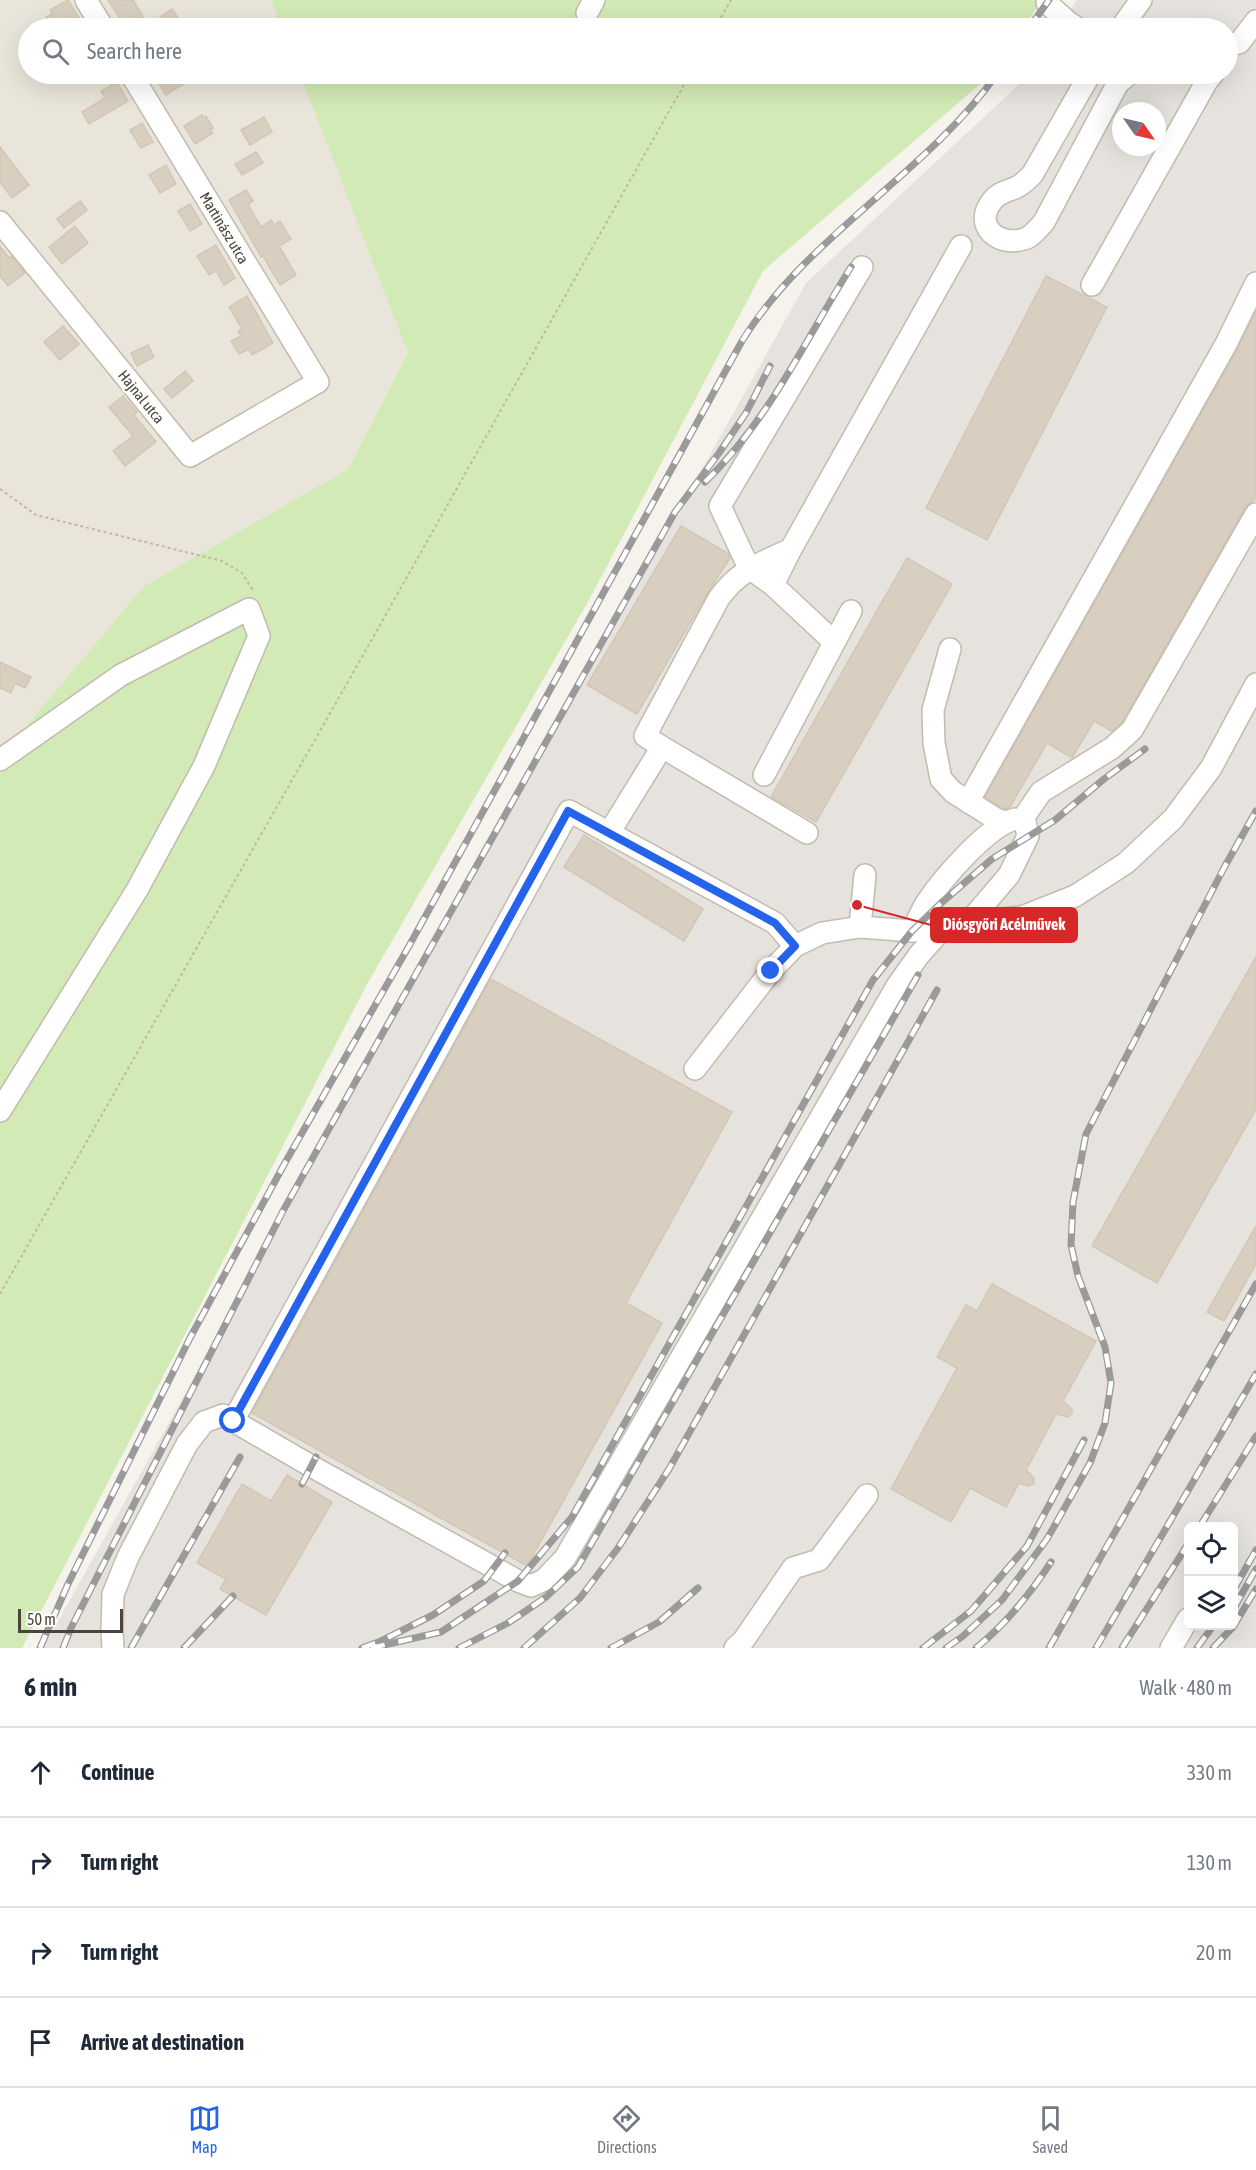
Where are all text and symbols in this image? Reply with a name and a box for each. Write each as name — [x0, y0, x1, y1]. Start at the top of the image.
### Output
search box — [18, 18, 1238, 84]
icon: search — [39, 35, 72, 68]
text: Search here — [87, 38, 182, 64]
north arrow — [1112, 102, 1166, 156]
street label: Martinász utca — [197, 189, 252, 266]
street label: Hajnal utca — [115, 367, 168, 427]
callout: Diósgyőri Acélművek — [931, 908, 1077, 942]
text: Diósgyőri Acélművek — [943, 915, 1066, 933]
route end — [757, 957, 783, 983]
route start — [219, 1407, 245, 1433]
map controls — [1184, 1522, 1238, 1630]
button: locate — [1184, 1522, 1238, 1576]
button: layers — [1184, 1576, 1238, 1630]
scale bar — [18, 1606, 123, 1634]
text: 50 m — [27, 1610, 56, 1628]
text: 6 min — [24, 1672, 77, 1702]
text: Walk · 480 m — [1140, 1676, 1232, 1699]
icon: ahead — [24, 1756, 57, 1789]
text: Continue — [81, 1759, 155, 1785]
text: 330 m — [1187, 1761, 1232, 1784]
icon: right — [24, 1846, 57, 1879]
text: Turn right — [81, 1849, 158, 1875]
text: 130 m — [1187, 1851, 1232, 1874]
icon: right — [24, 1936, 57, 1969]
text: Turn right — [81, 1939, 158, 1965]
text: 20 m — [1196, 1941, 1232, 1964]
icon: arrive — [24, 2026, 57, 2059]
text: Arrive at destination — [81, 2029, 244, 2055]
tab: Map — [188, 2102, 221, 2156]
tab: Directions — [597, 2102, 657, 2156]
tab: Saved — [1033, 2102, 1068, 2156]

